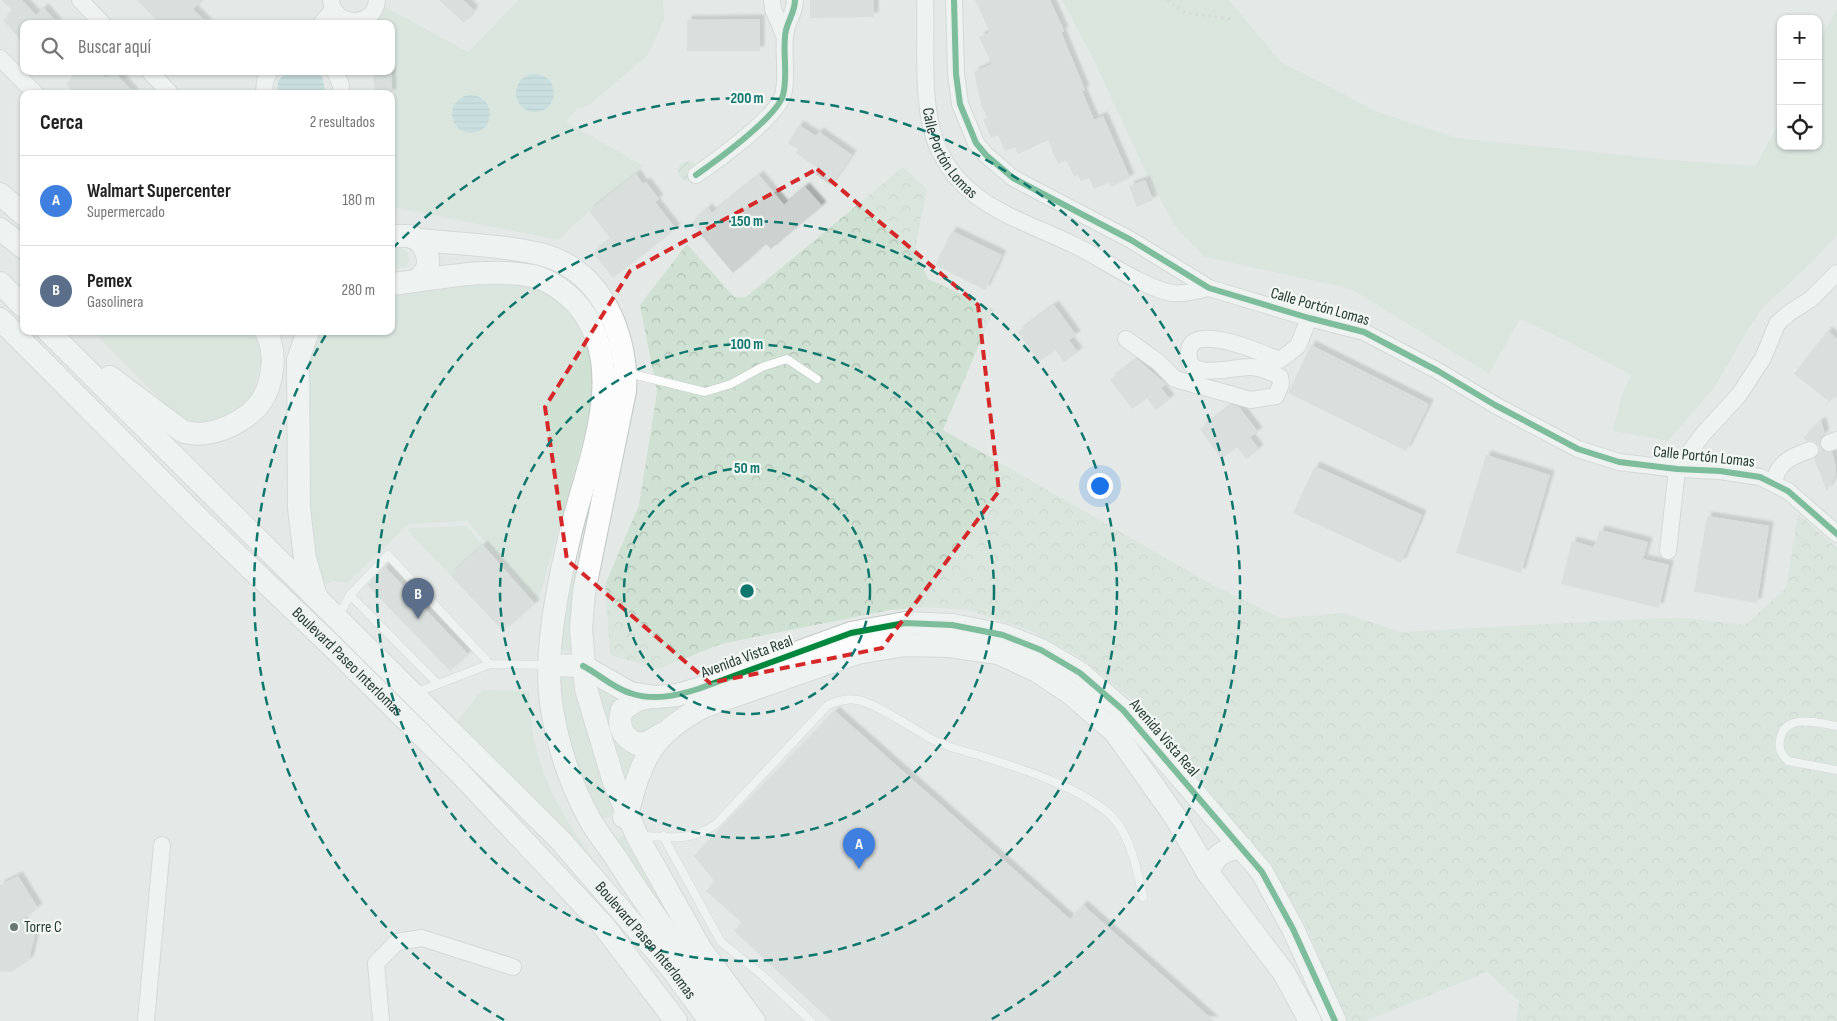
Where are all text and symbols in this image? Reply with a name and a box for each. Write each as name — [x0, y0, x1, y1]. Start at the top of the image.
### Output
map controls — [1777, 15, 1822, 150]
button: + — [1777, 15, 1822, 60]
search box — [20, 20, 395, 75]
icon: search — [38, 34, 66, 62]
text: Buscar aquí — [78, 36, 151, 59]
button: − — [1777, 60, 1822, 105]
text: 200 m — [730, 89, 764, 108]
button: locate — [1777, 105, 1822, 150]
street label: Calle Portón Lomas — [918, 106, 981, 203]
text: Cerca — [40, 110, 83, 135]
text: 2 resultados — [310, 113, 375, 132]
text: Walmart Supercenter — [87, 180, 231, 203]
text: A — [52, 191, 60, 210]
text: 180 m — [342, 191, 375, 210]
text: Supermercado — [87, 203, 165, 222]
text: 150 m — [731, 212, 763, 231]
text: Pemex — [87, 270, 132, 293]
text: B — [52, 281, 60, 300]
text: 280 m — [341, 281, 375, 300]
street label: Calle Portón Lomas — [1268, 284, 1372, 330]
text: Gasolinera — [87, 293, 144, 312]
text: 100 m — [731, 335, 763, 354]
street label: Calle Portón Lomas — [1652, 442, 1756, 472]
text: 50 m — [734, 459, 760, 478]
your location — [1087, 473, 1113, 499]
pin: B — [402, 578, 434, 619]
centre of rings — [738, 582, 756, 600]
street label: Boulevard Paseo Interlomas — [288, 603, 407, 720]
street label: Avenida Vista Real — [697, 632, 796, 683]
street label: Avenida Vista Real — [1125, 695, 1203, 781]
pin: A — [843, 828, 875, 869]
street label: Boulevard Paseo Interlomas — [591, 878, 700, 1003]
place label: Torre C — [24, 918, 62, 937]
marker: Torre C — [8, 921, 20, 933]

